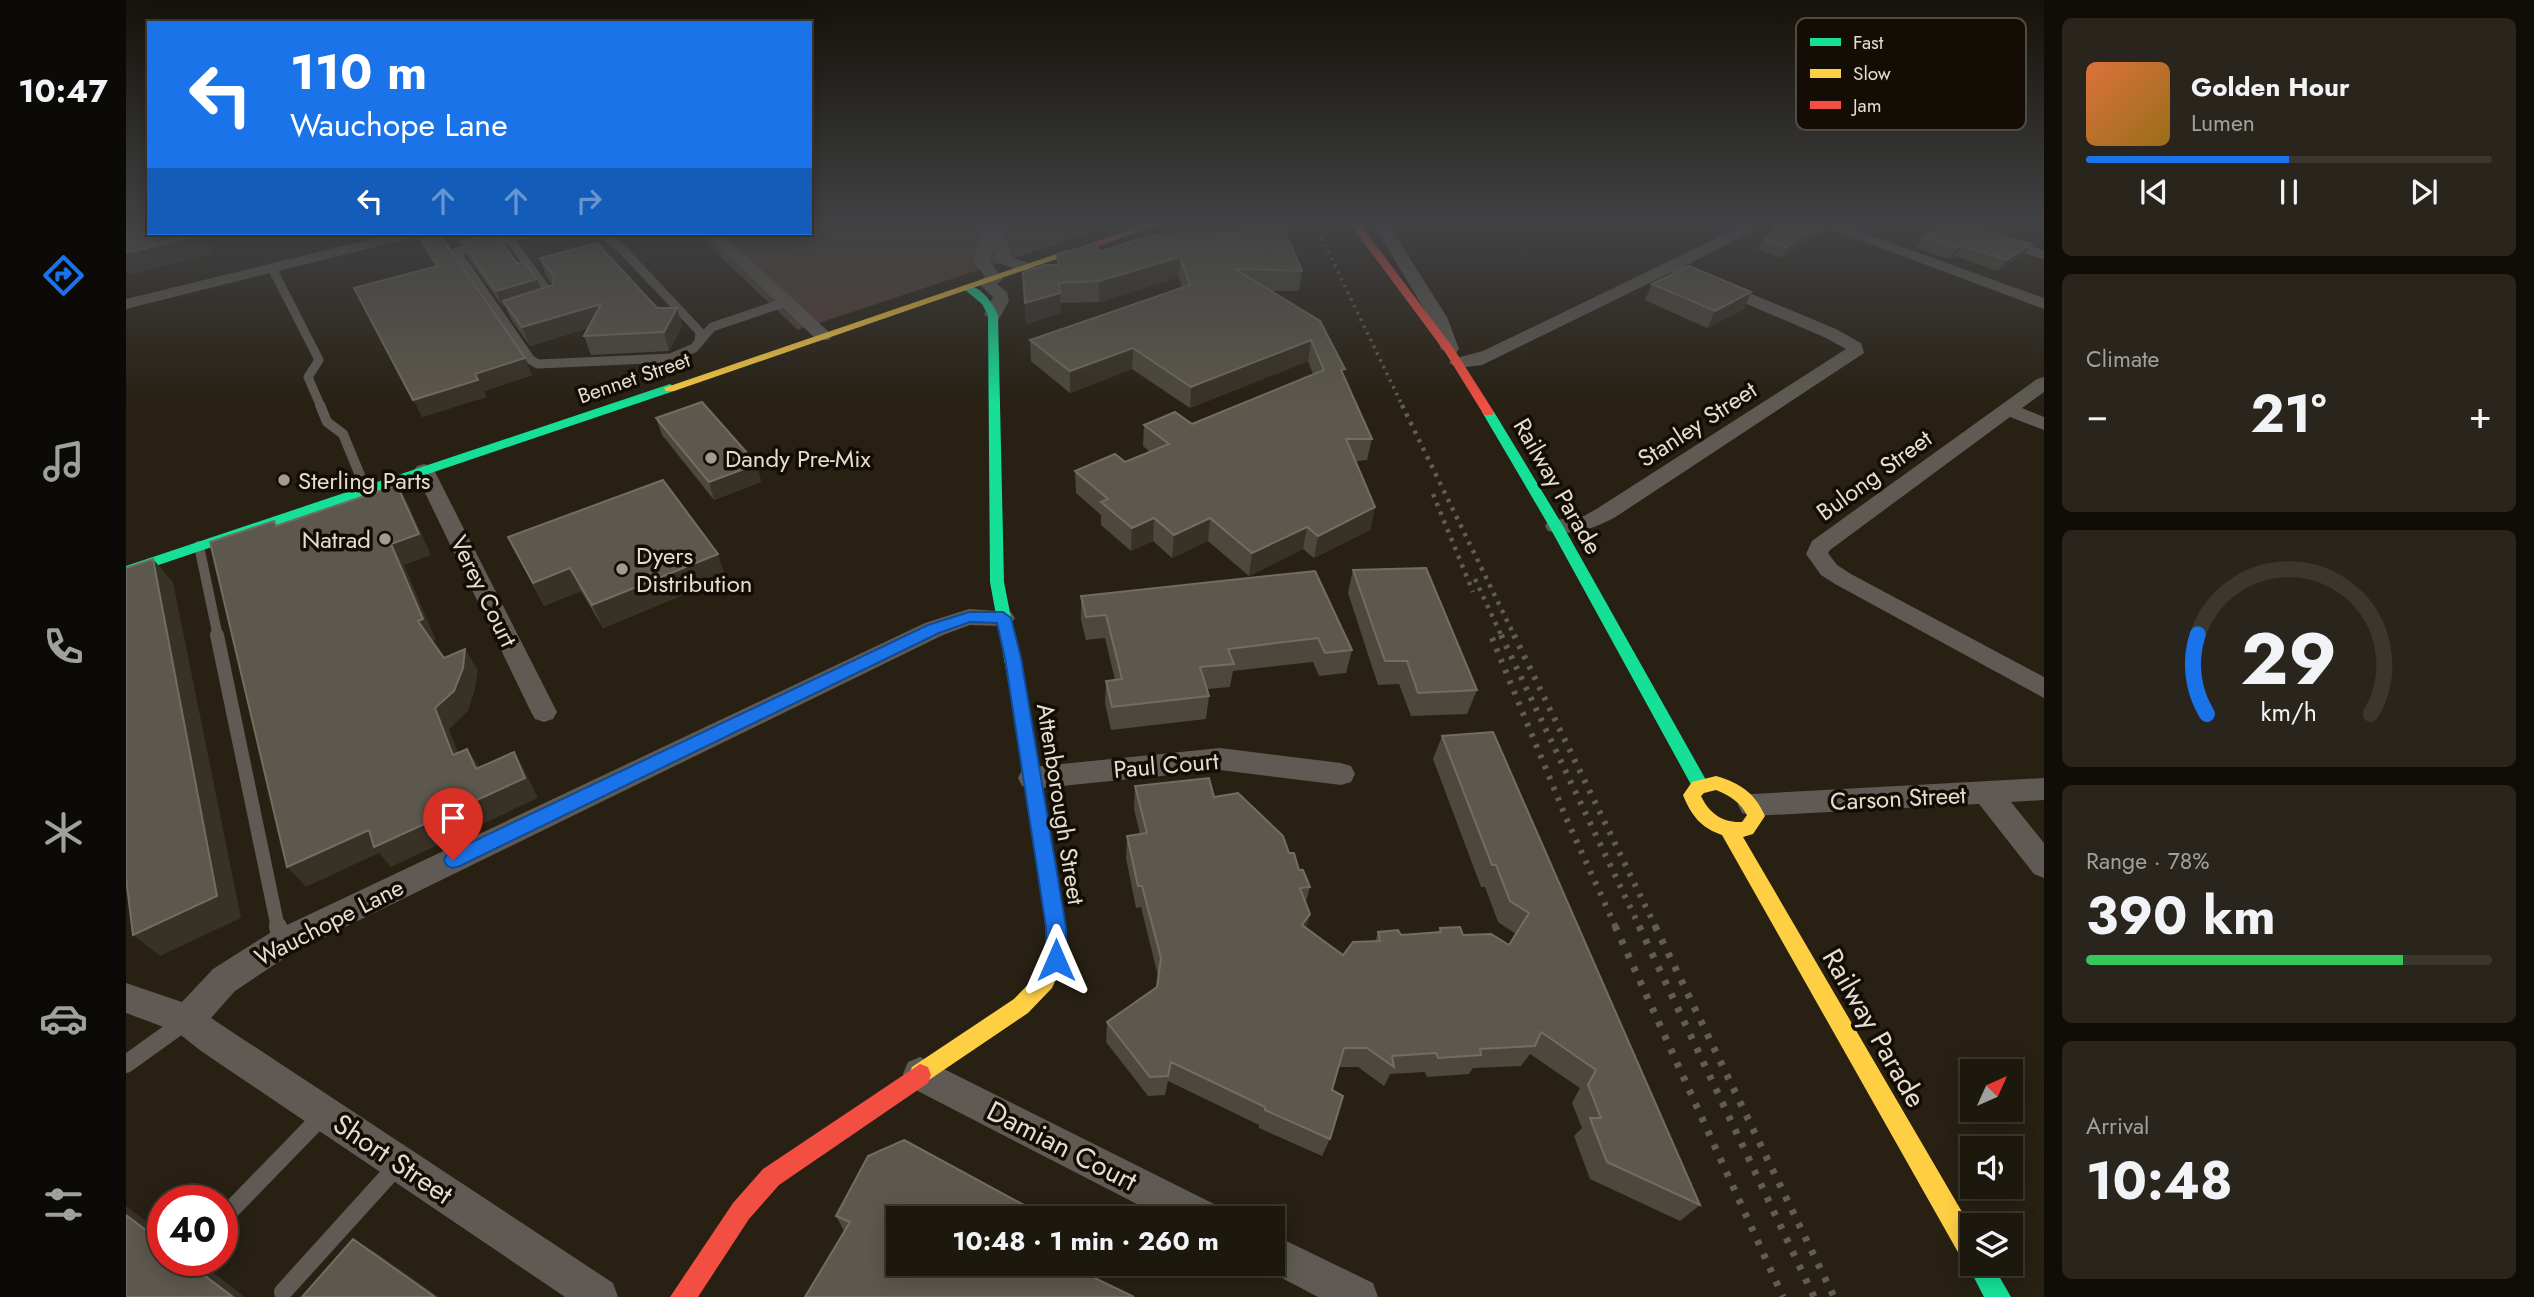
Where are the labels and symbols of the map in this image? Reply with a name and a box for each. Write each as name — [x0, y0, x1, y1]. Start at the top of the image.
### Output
legend — [1796, 18, 2026, 130]
text: Fast — [1853, 29, 1884, 56]
text: Slow — [1853, 60, 1891, 87]
text: Jam — [1850, 92, 1882, 119]
street label: Bennet Street — [574, 345, 694, 411]
street label: Stanley Street — [1631, 372, 1764, 476]
street label: Railway Parade — [1505, 411, 1611, 561]
street label: Bulong Street — [1809, 421, 1939, 529]
place label: Dandy Pre-Mix — [725, 441, 872, 476]
marker: Dandy Pre-Mix — [703, 450, 719, 466]
place label: Sterling Parts — [298, 463, 430, 498]
marker: Sterling Parts — [276, 472, 292, 488]
place label: Natrad — [302, 522, 371, 557]
street label: Verey Court — [442, 529, 526, 653]
marker: Natrad — [377, 531, 393, 547]
place label: Dyers Distribution — [636, 538, 752, 601]
marker: Dyers Distribution — [614, 561, 630, 577]
street label: Attenborough Street — [1028, 701, 1094, 907]
street label: Paul Court — [1112, 743, 1220, 787]
street label: Carson Street — [1829, 777, 1967, 819]
pin — [423, 788, 483, 860]
street label: Wauchope Lane — [248, 869, 410, 975]
position arrow — [1019, 923, 1093, 997]
street label: Railway Parade — [1812, 941, 1936, 1115]
north arrow — [1960, 1059, 2023, 1122]
street label: Damian Court — [980, 1091, 1144, 1202]
street label: Short Street — [325, 1104, 461, 1214]
speed limit sign: 40 — [147, 1185, 238, 1276]

